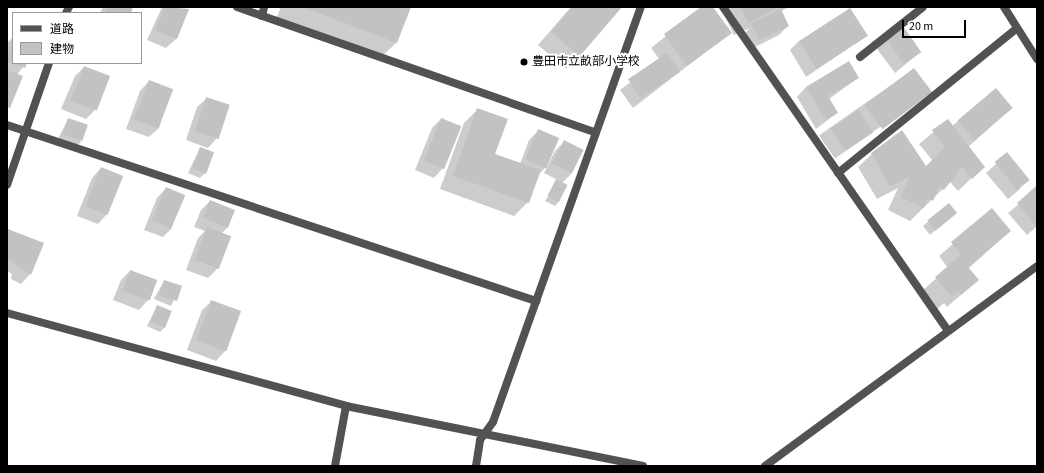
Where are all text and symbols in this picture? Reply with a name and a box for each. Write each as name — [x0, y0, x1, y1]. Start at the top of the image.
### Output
legend — [12, 12, 142, 64]
scale bar — [904, 12, 968, 38]
text: 20 m — [909, 18, 933, 35]
text: 道路 — [50, 21, 74, 38]
text: 建物 — [50, 41, 74, 58]
place label: 豊田市立畝部小学校 — [532, 55, 640, 69]
marker: 豊田市立畝部小学校 — [519, 57, 529, 67]

